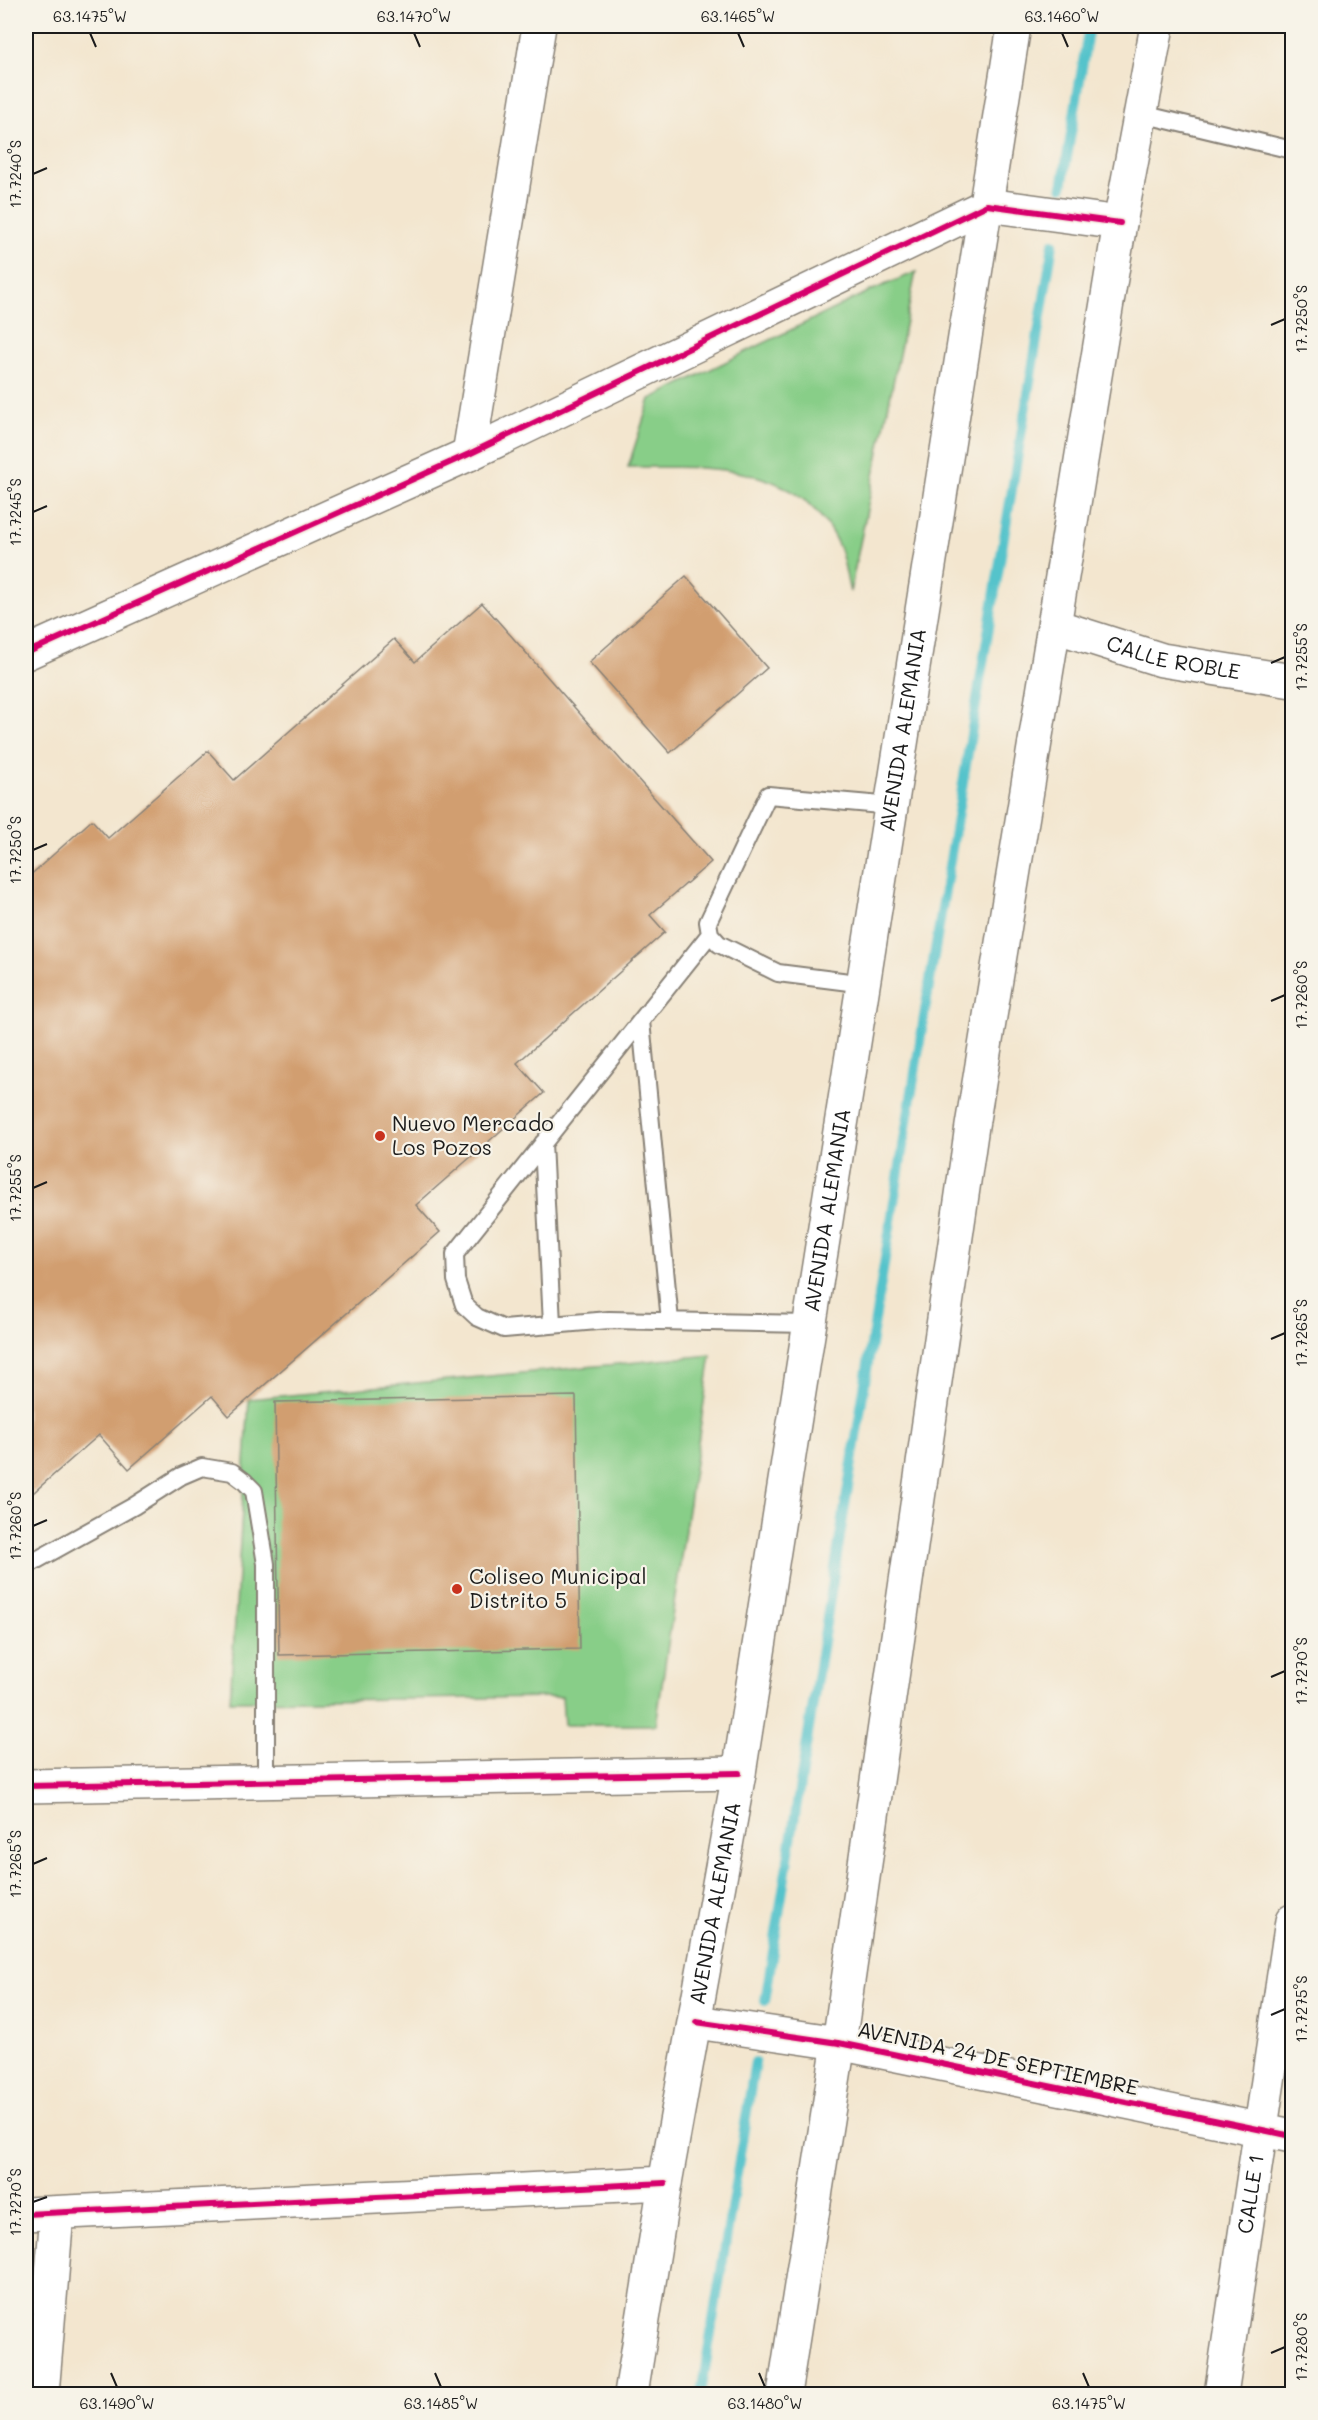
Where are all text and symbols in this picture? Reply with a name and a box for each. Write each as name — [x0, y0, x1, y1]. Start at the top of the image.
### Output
text: 63.1475°W — [53, 6, 127, 26]
text: 63.1470°W — [377, 6, 451, 26]
text: 63.1465°W — [701, 6, 775, 26]
text: 63.1460°W — [1024, 6, 1100, 26]
text: 17.7240°S — [5, 140, 25, 208]
text: 17.7250°S — [1291, 285, 1311, 353]
text: 17.7245°S — [5, 478, 25, 546]
text: 17.7255°S — [1291, 623, 1311, 691]
street label: AVENIDA ALEMANIA — [872, 626, 931, 834]
street label: CALLE ROBLE — [1103, 628, 1242, 684]
text: 17.7250°S — [5, 816, 25, 884]
text: 17.7260°S — [1291, 961, 1311, 1029]
street label: AVENIDA ALEMANIA — [797, 1106, 855, 1314]
place label: Nuevo Mercado Los Pozos — [392, 1109, 554, 1160]
marker: Nuevo Mercado Los Pozos — [373, 1129, 387, 1143]
text: 17.7255°S — [5, 1154, 25, 1222]
text: 17.7265°S — [1291, 1299, 1311, 1367]
text: 17.7260°S — [5, 1492, 25, 1560]
place label: Coliseo Municipal Distrito 5 — [469, 1562, 647, 1613]
marker: Coliseo Municipal Distrito 5 — [450, 1582, 464, 1596]
text: 17.7270°S — [1291, 1637, 1311, 1705]
street label: AVENIDA ALEMANIA — [682, 1799, 746, 2007]
text: 17.7265°S — [5, 1830, 25, 1898]
text: 17.7275°S — [1291, 1975, 1311, 2043]
street label: AVENIDA 24 DE SEPTIEMBRE — [856, 2015, 1141, 2100]
street label: CALLE 1 — [1230, 2153, 1269, 2235]
text: 17.7270°S — [5, 2168, 25, 2236]
text: 17.7280°S — [1291, 2313, 1311, 2381]
text: 63.1490°W — [80, 2393, 154, 2413]
text: 63.1485°W — [404, 2393, 478, 2413]
text: 63.1480°W — [727, 2393, 803, 2413]
text: 63.1475°W — [1052, 2393, 1126, 2413]

